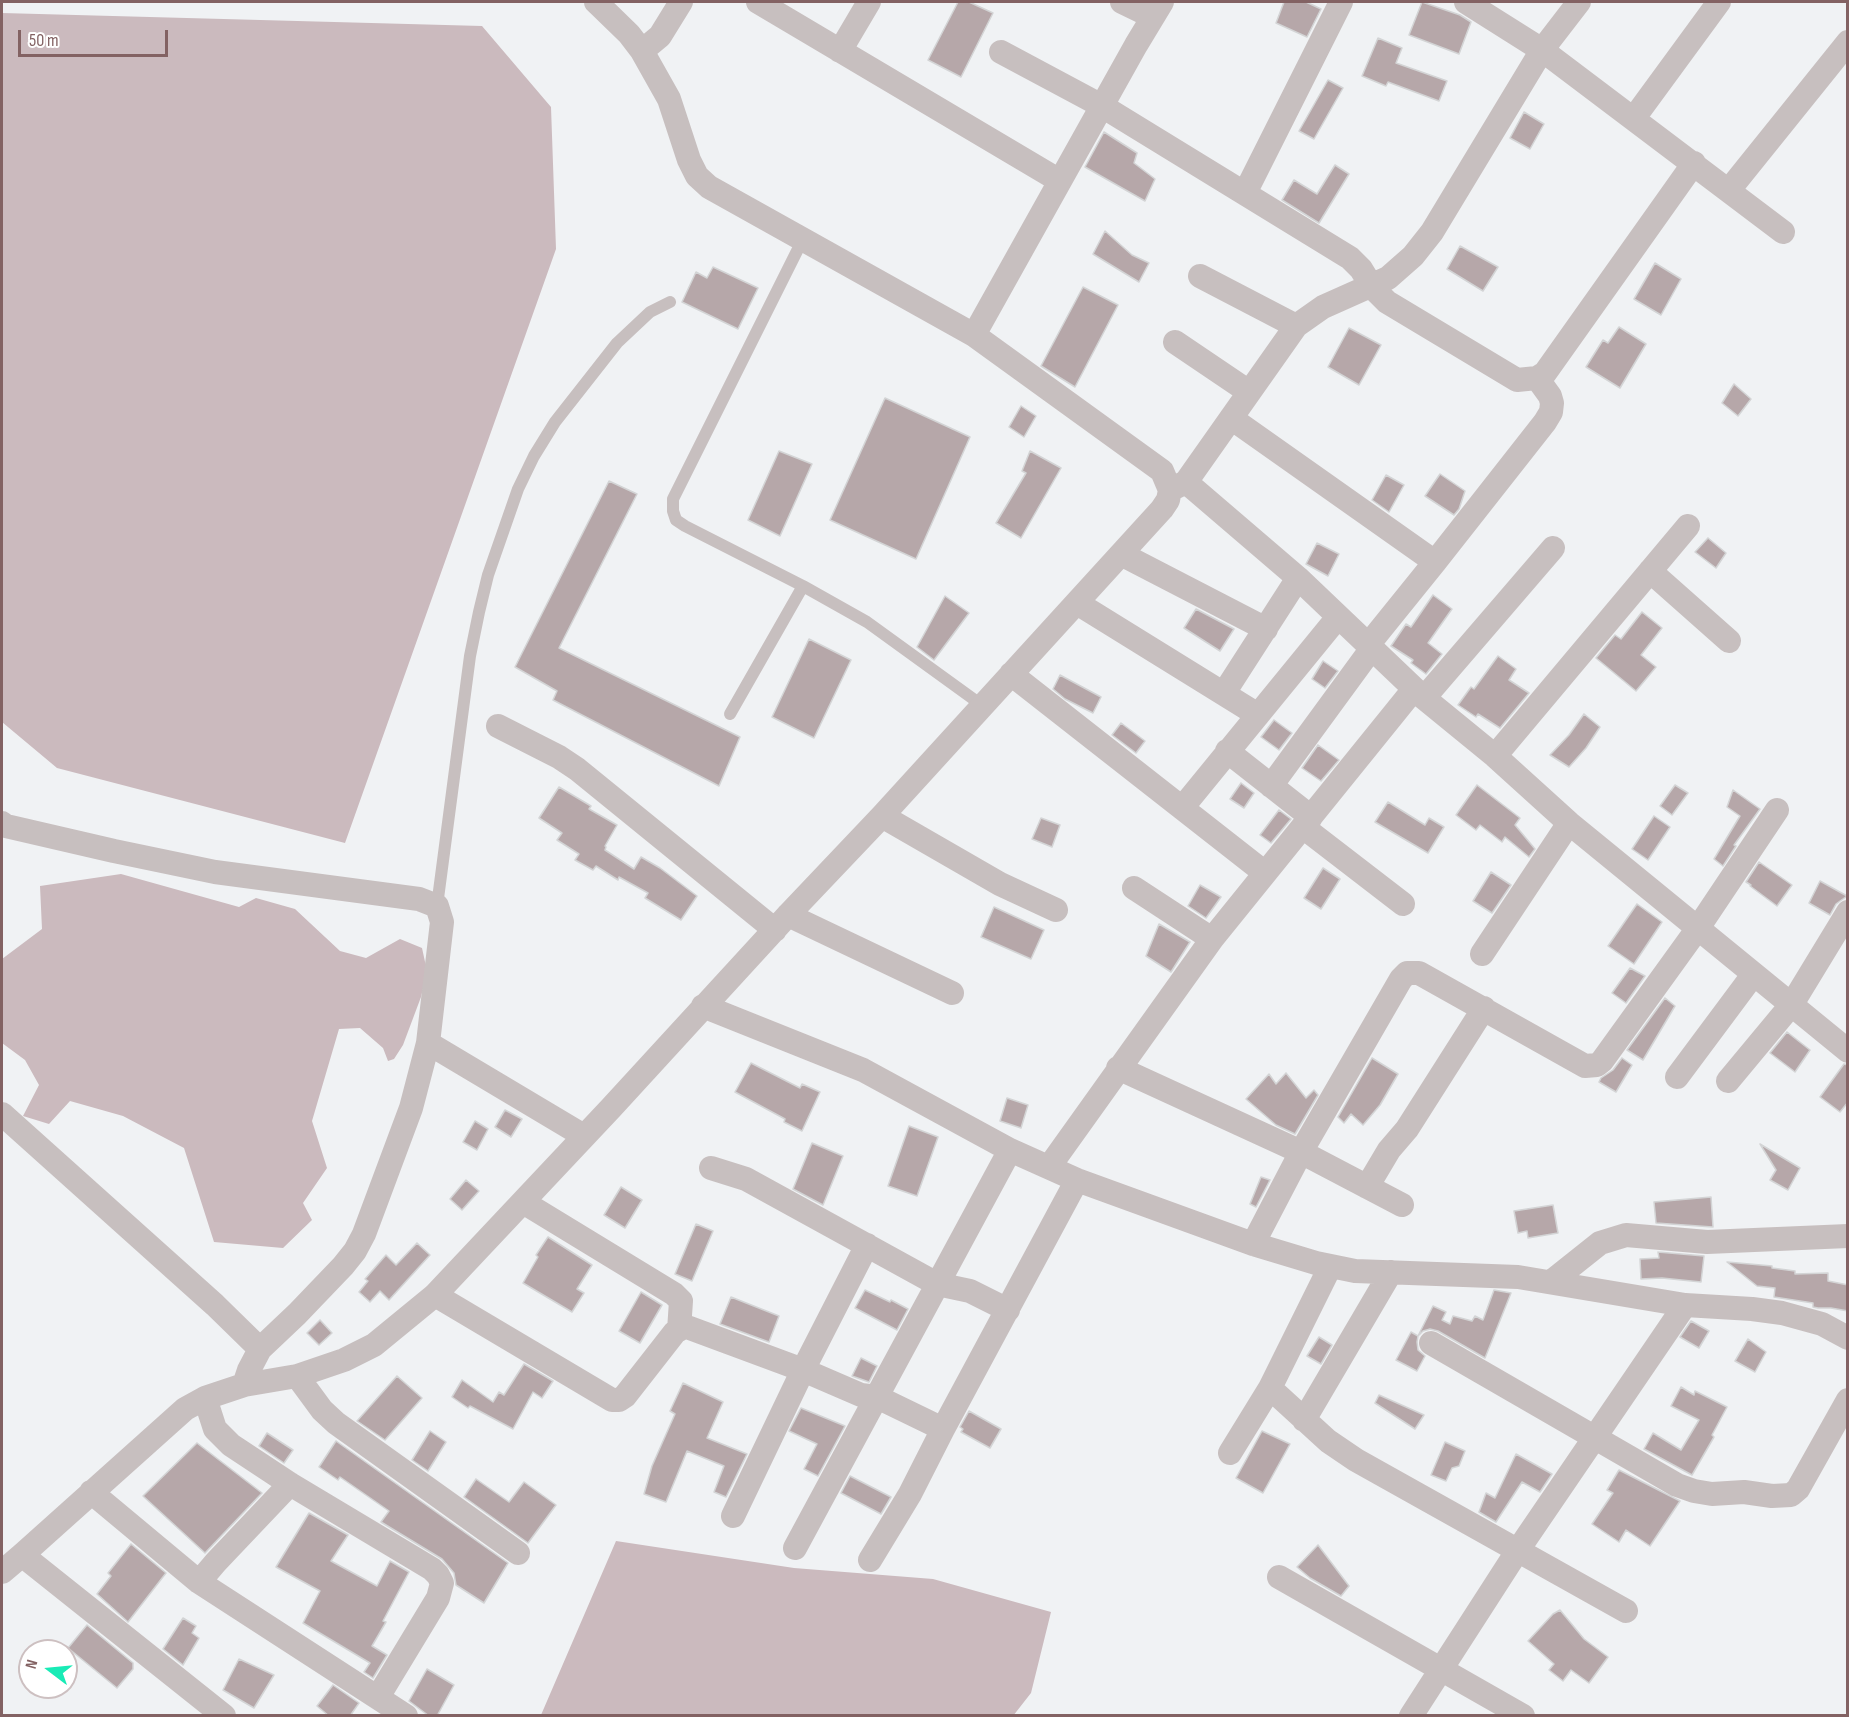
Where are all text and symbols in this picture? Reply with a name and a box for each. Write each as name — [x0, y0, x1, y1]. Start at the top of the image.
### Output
scale bar — [21, 18, 171, 56]
text: 50 m — [29, 30, 59, 51]
north arrow — [18, 1639, 78, 1699]
text: N — [22, 1658, 42, 1671]

